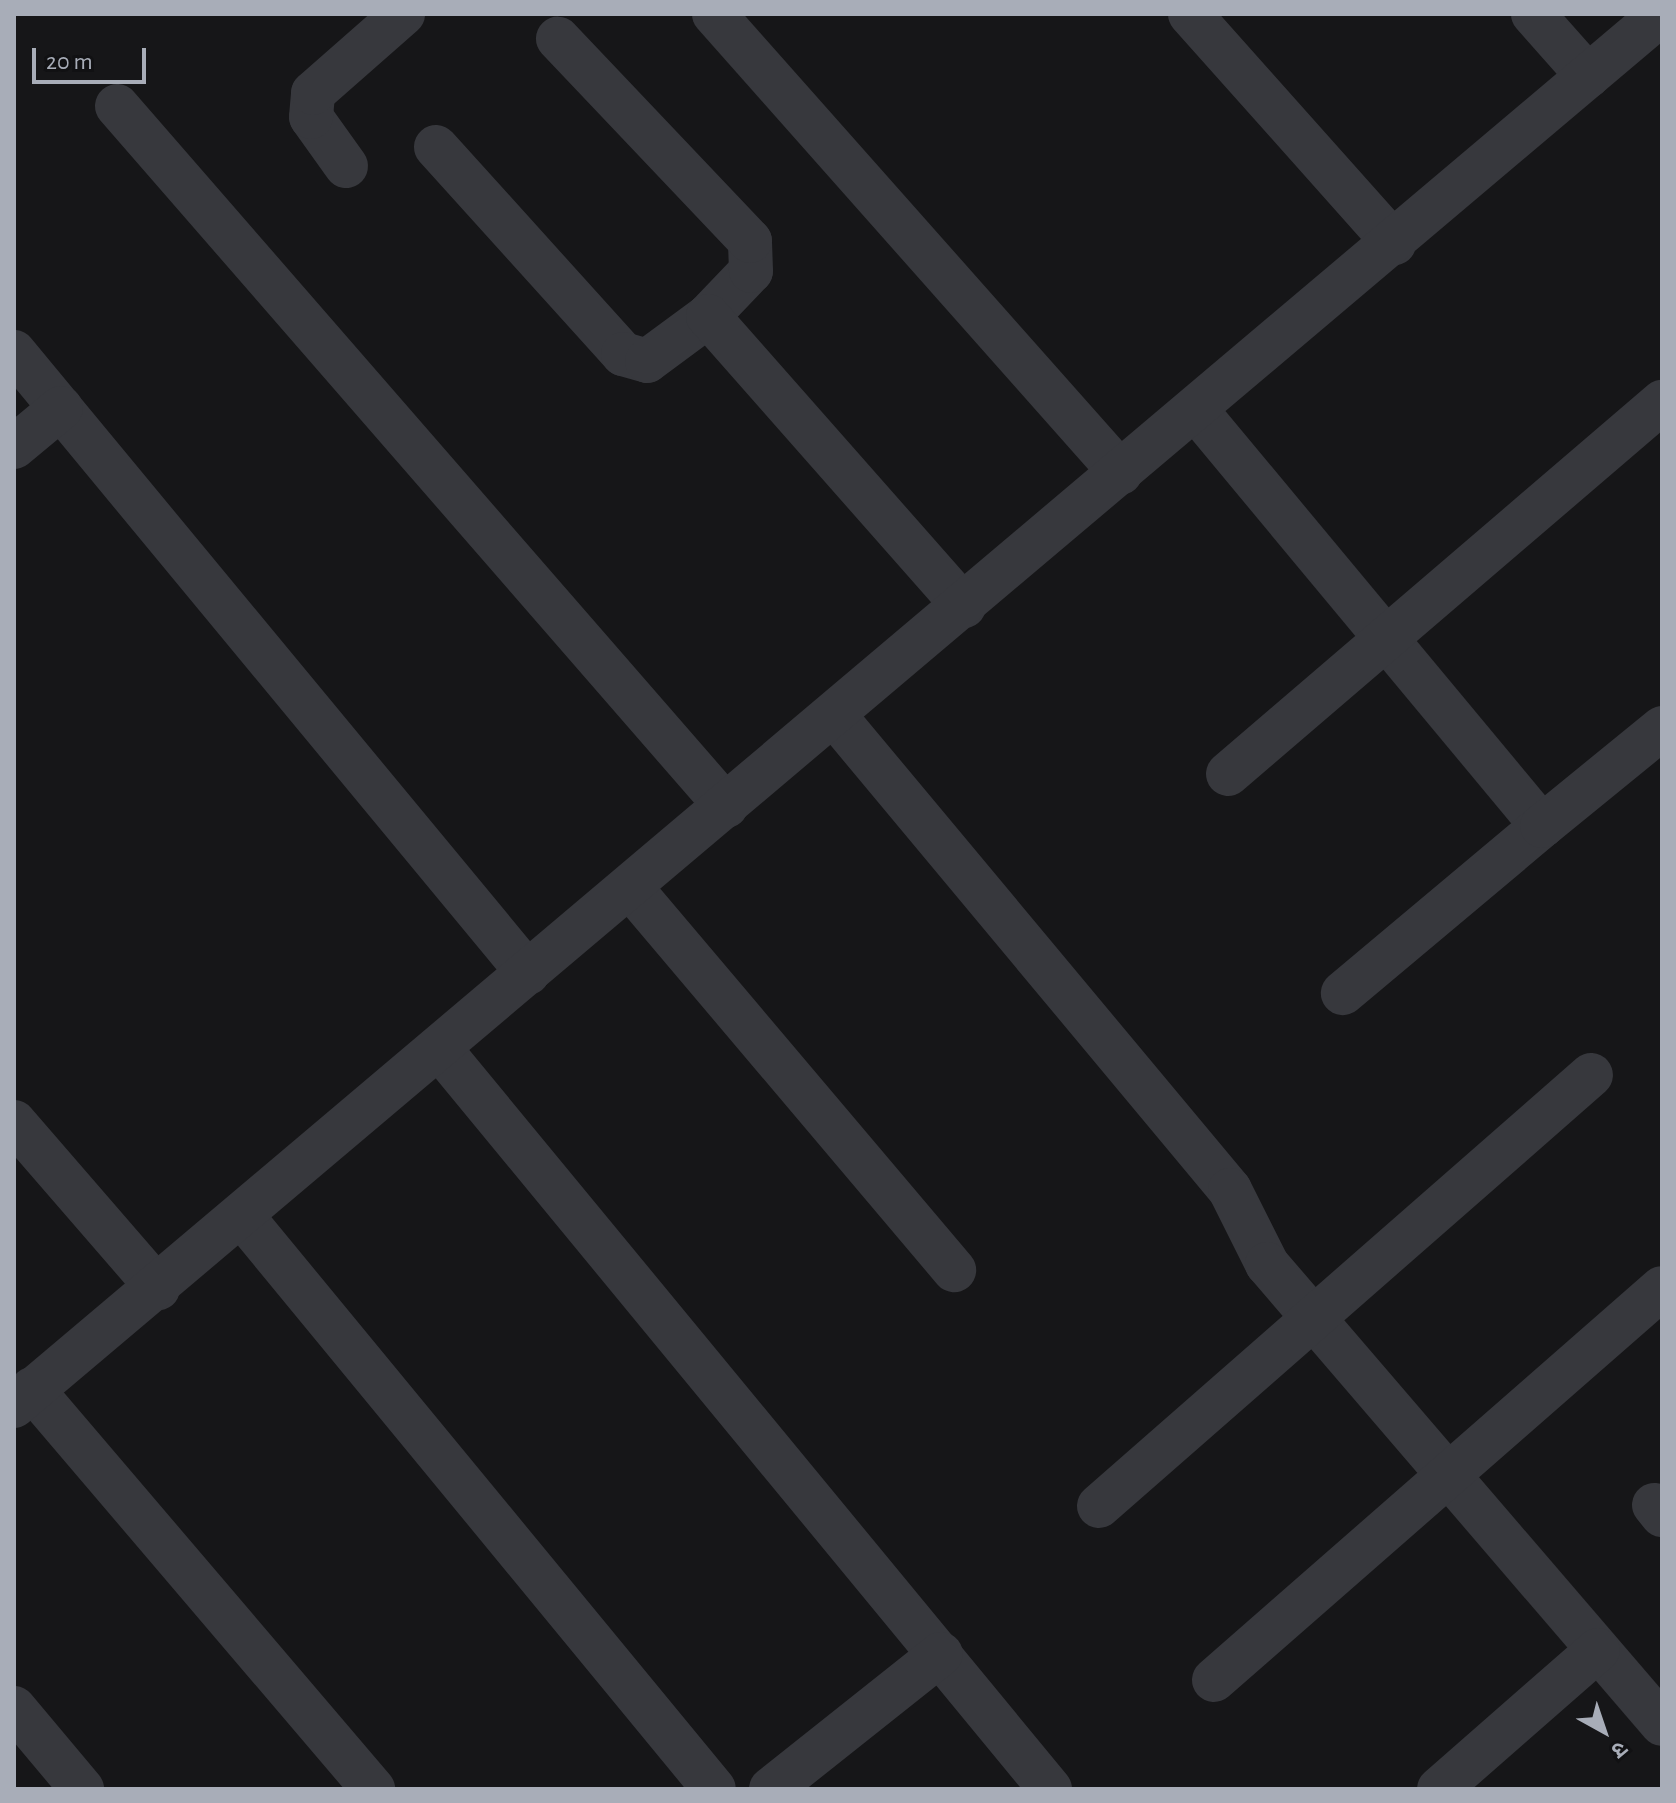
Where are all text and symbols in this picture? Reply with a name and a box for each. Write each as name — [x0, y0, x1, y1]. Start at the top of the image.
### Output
scale bar — [36, 32, 150, 82]
text: 20 m — [46, 50, 93, 74]
north arrow — [1564, 1691, 1644, 1771]
text: उ — [1607, 1737, 1631, 1762]

